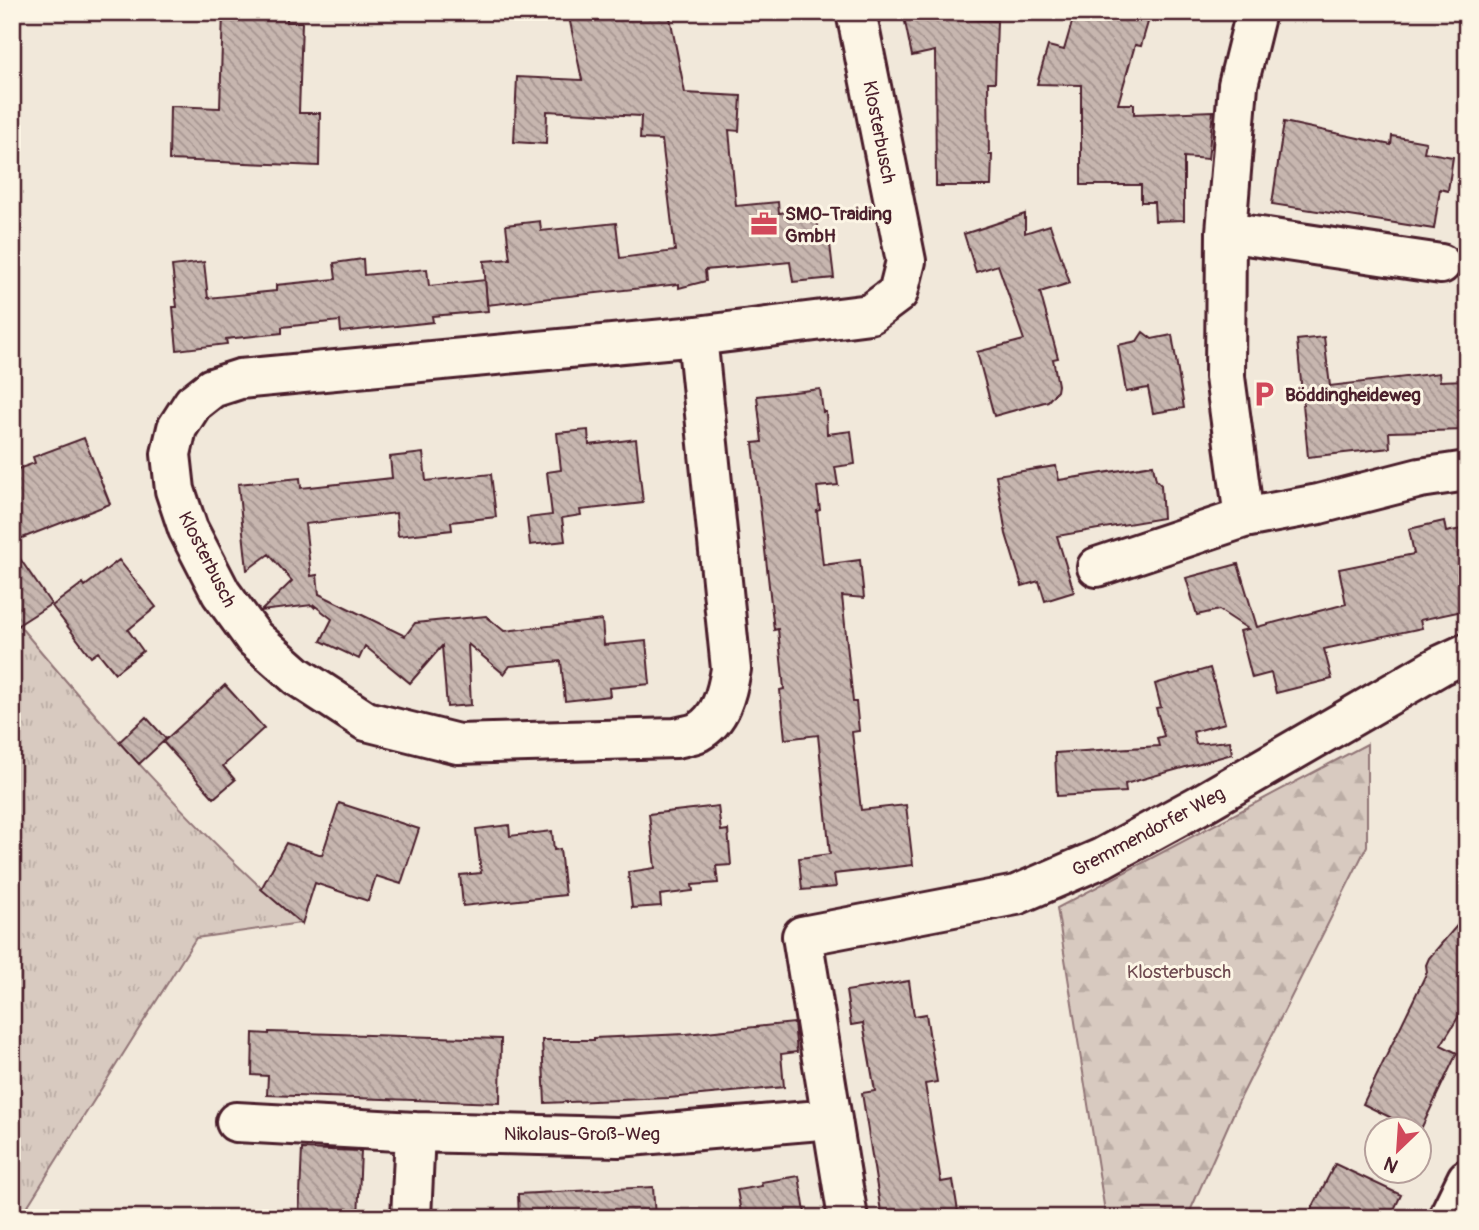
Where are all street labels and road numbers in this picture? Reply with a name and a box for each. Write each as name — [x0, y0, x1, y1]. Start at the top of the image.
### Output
street label: Klosterbusch — [857, 79, 901, 186]
street label: Klosterbusch — [173, 507, 242, 611]
street label: Gremmendorfer Weg — [1068, 781, 1229, 882]
street label: Nikolaus-Groß-Weg — [504, 1122, 660, 1146]

